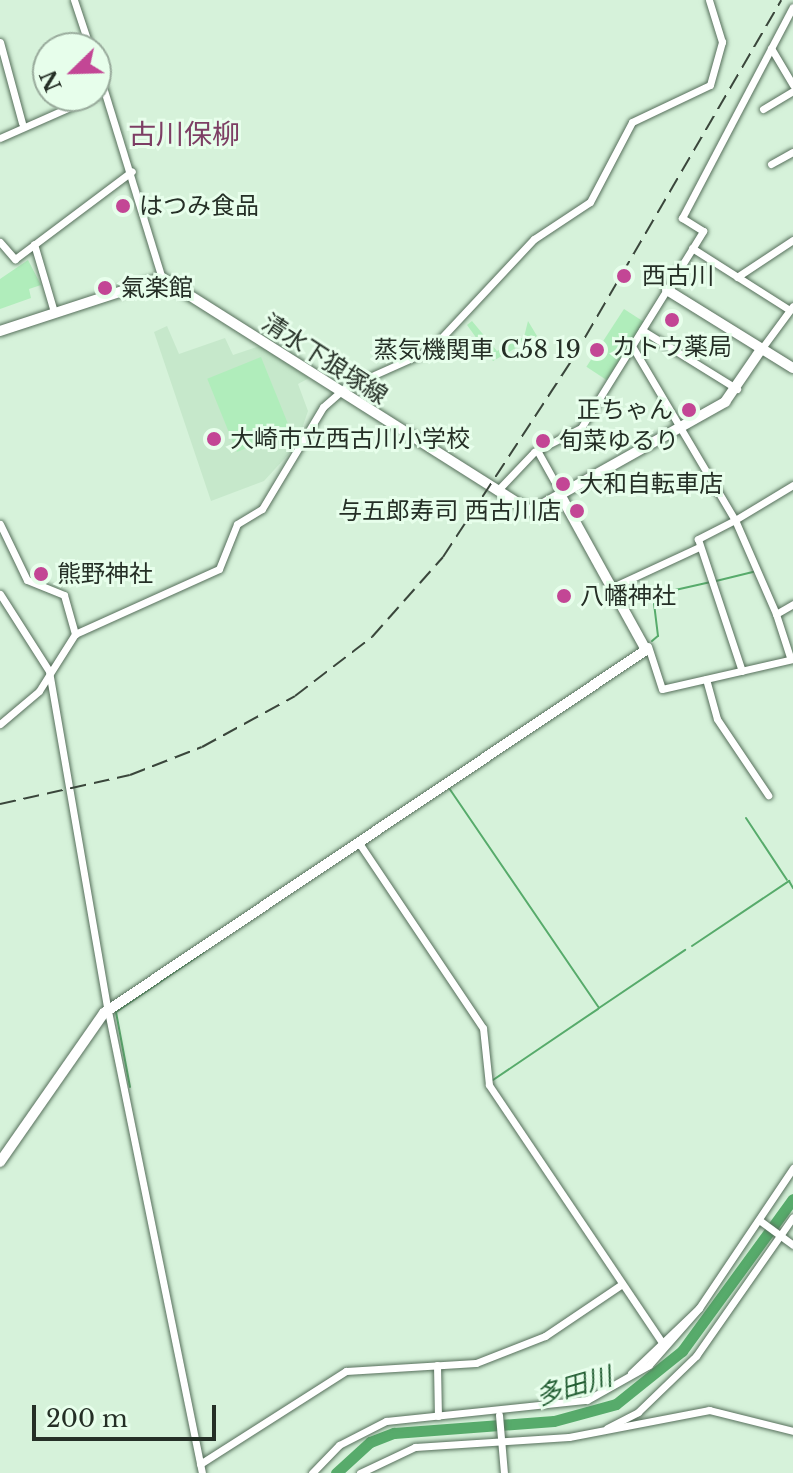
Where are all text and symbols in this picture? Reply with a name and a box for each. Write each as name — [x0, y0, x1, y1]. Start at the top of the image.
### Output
north arrow — [32, 32, 112, 112]
text: N — [35, 66, 68, 96]
district label: 古川保柳 — [128, 118, 240, 152]
place label: はつみ食品 — [139, 192, 259, 220]
marker: はつみ食品 — [114, 197, 132, 215]
place label: 西古川 — [642, 262, 714, 290]
marker: 西古川 — [613, 265, 635, 287]
place label: 氣楽館 — [121, 274, 193, 302]
marker: 氣楽館 — [96, 279, 114, 297]
street label: 清水下狼塚線 — [257, 308, 393, 410]
marker: カトウ薬局 — [663, 311, 681, 329]
place label: カトウ薬局 — [612, 333, 732, 361]
place label: 蒸気機関車 C58 19 — [374, 336, 581, 364]
marker: 蒸気機関車 C58 19 — [588, 341, 606, 359]
place label: 正ちゃん — [577, 396, 673, 424]
marker: 正ちゃん — [680, 401, 698, 419]
place label: 大崎市立西古川小学校 — [230, 425, 470, 453]
place label: 旬菜ゆるり — [559, 427, 679, 455]
marker: 大崎市立西古川小学校 — [205, 430, 223, 448]
marker: 旬菜ゆるり — [534, 432, 552, 450]
place label: 大和自転車店 — [579, 470, 723, 498]
marker: 大和自転車店 — [554, 475, 572, 493]
place label: 与五郎寿司 西古川店 — [338, 497, 561, 525]
marker: 与五郎寿司 西古川店 — [568, 502, 586, 520]
place label: 熊野神社 — [57, 560, 153, 588]
marker: 熊野神社 — [32, 565, 50, 583]
place label: 八幡神社 — [580, 582, 676, 610]
marker: 八幡神社 — [555, 587, 573, 605]
water label: 多田川 — [532, 1361, 616, 1413]
scale bar — [36, 1389, 220, 1439]
text: 200 m — [46, 1404, 128, 1433]

